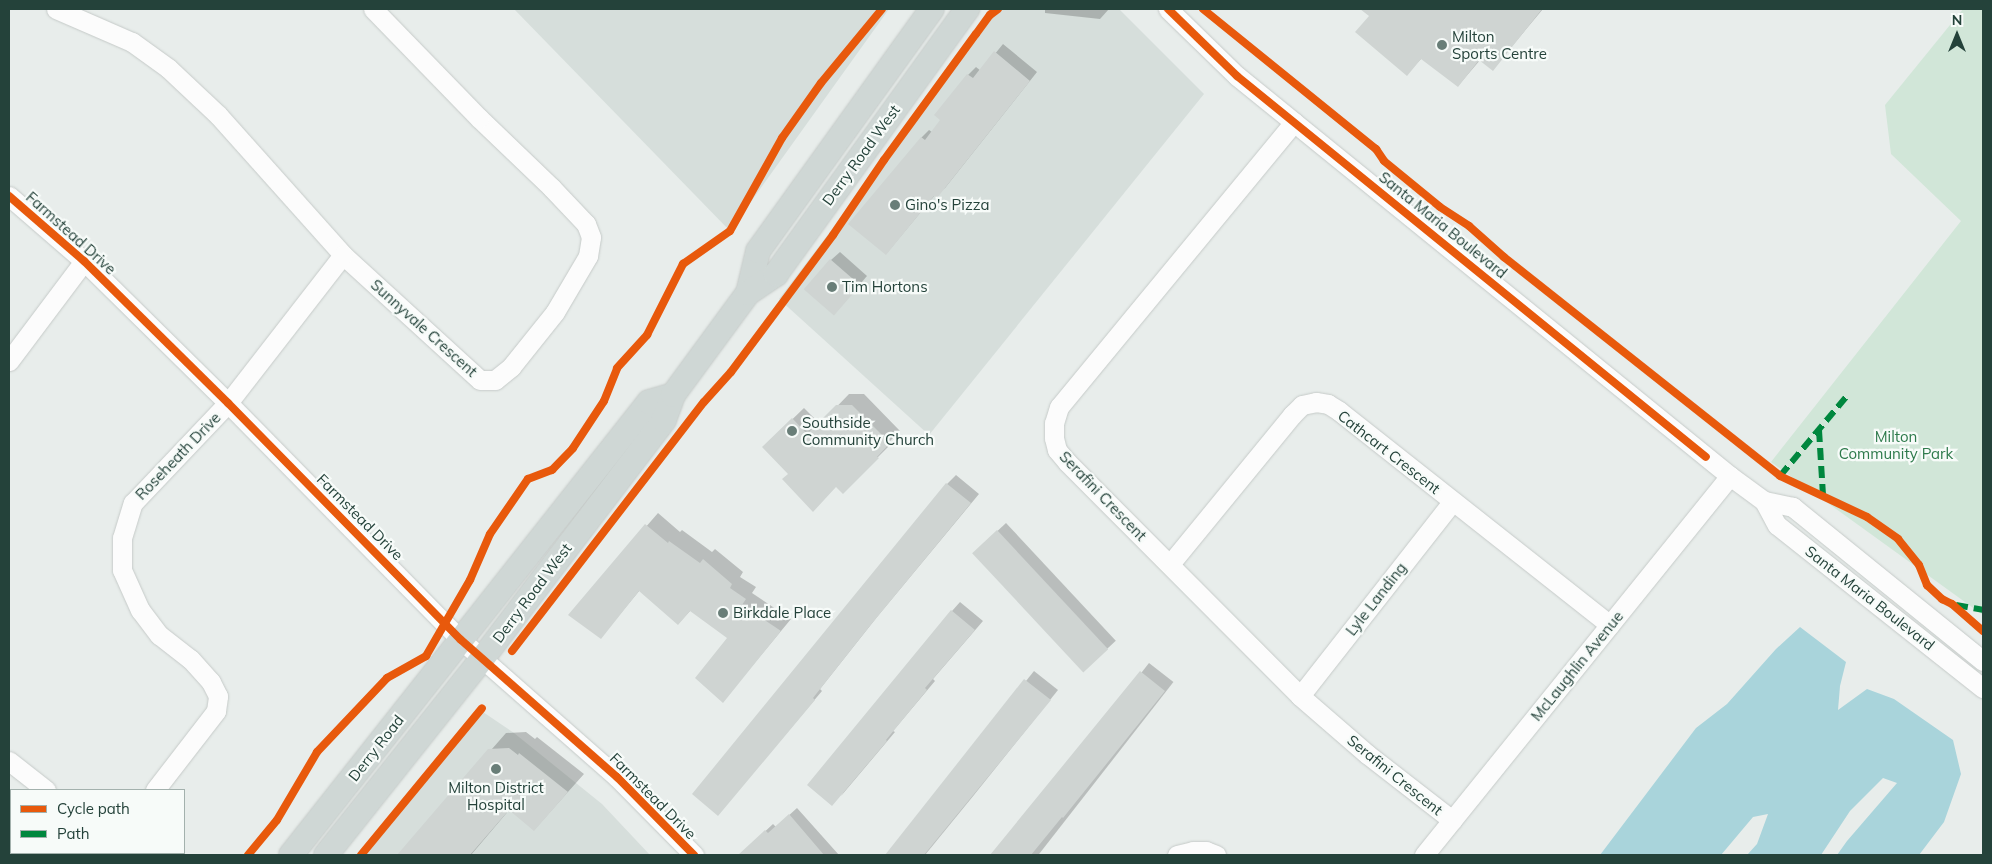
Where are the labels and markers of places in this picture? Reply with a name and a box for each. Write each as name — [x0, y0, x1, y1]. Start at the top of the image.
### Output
place label: Milton Sports Centre — [1452, 27, 1547, 62]
marker: Milton Sports Centre — [1436, 39, 1448, 51]
place label: Gino's Pizza — [905, 196, 989, 214]
marker: Gino's Pizza — [889, 199, 901, 211]
place label: Tim Hortons — [842, 278, 928, 296]
marker: Tim Hortons — [826, 281, 838, 293]
place label: Southside Community Church — [802, 413, 934, 448]
marker: Southside Community Church — [786, 425, 798, 437]
place label: Birkdale Place — [733, 604, 831, 622]
marker: Birkdale Place — [717, 607, 729, 619]
marker: Milton District Hospital — [489, 762, 503, 776]
place label: Milton District Hospital — [448, 778, 544, 813]

